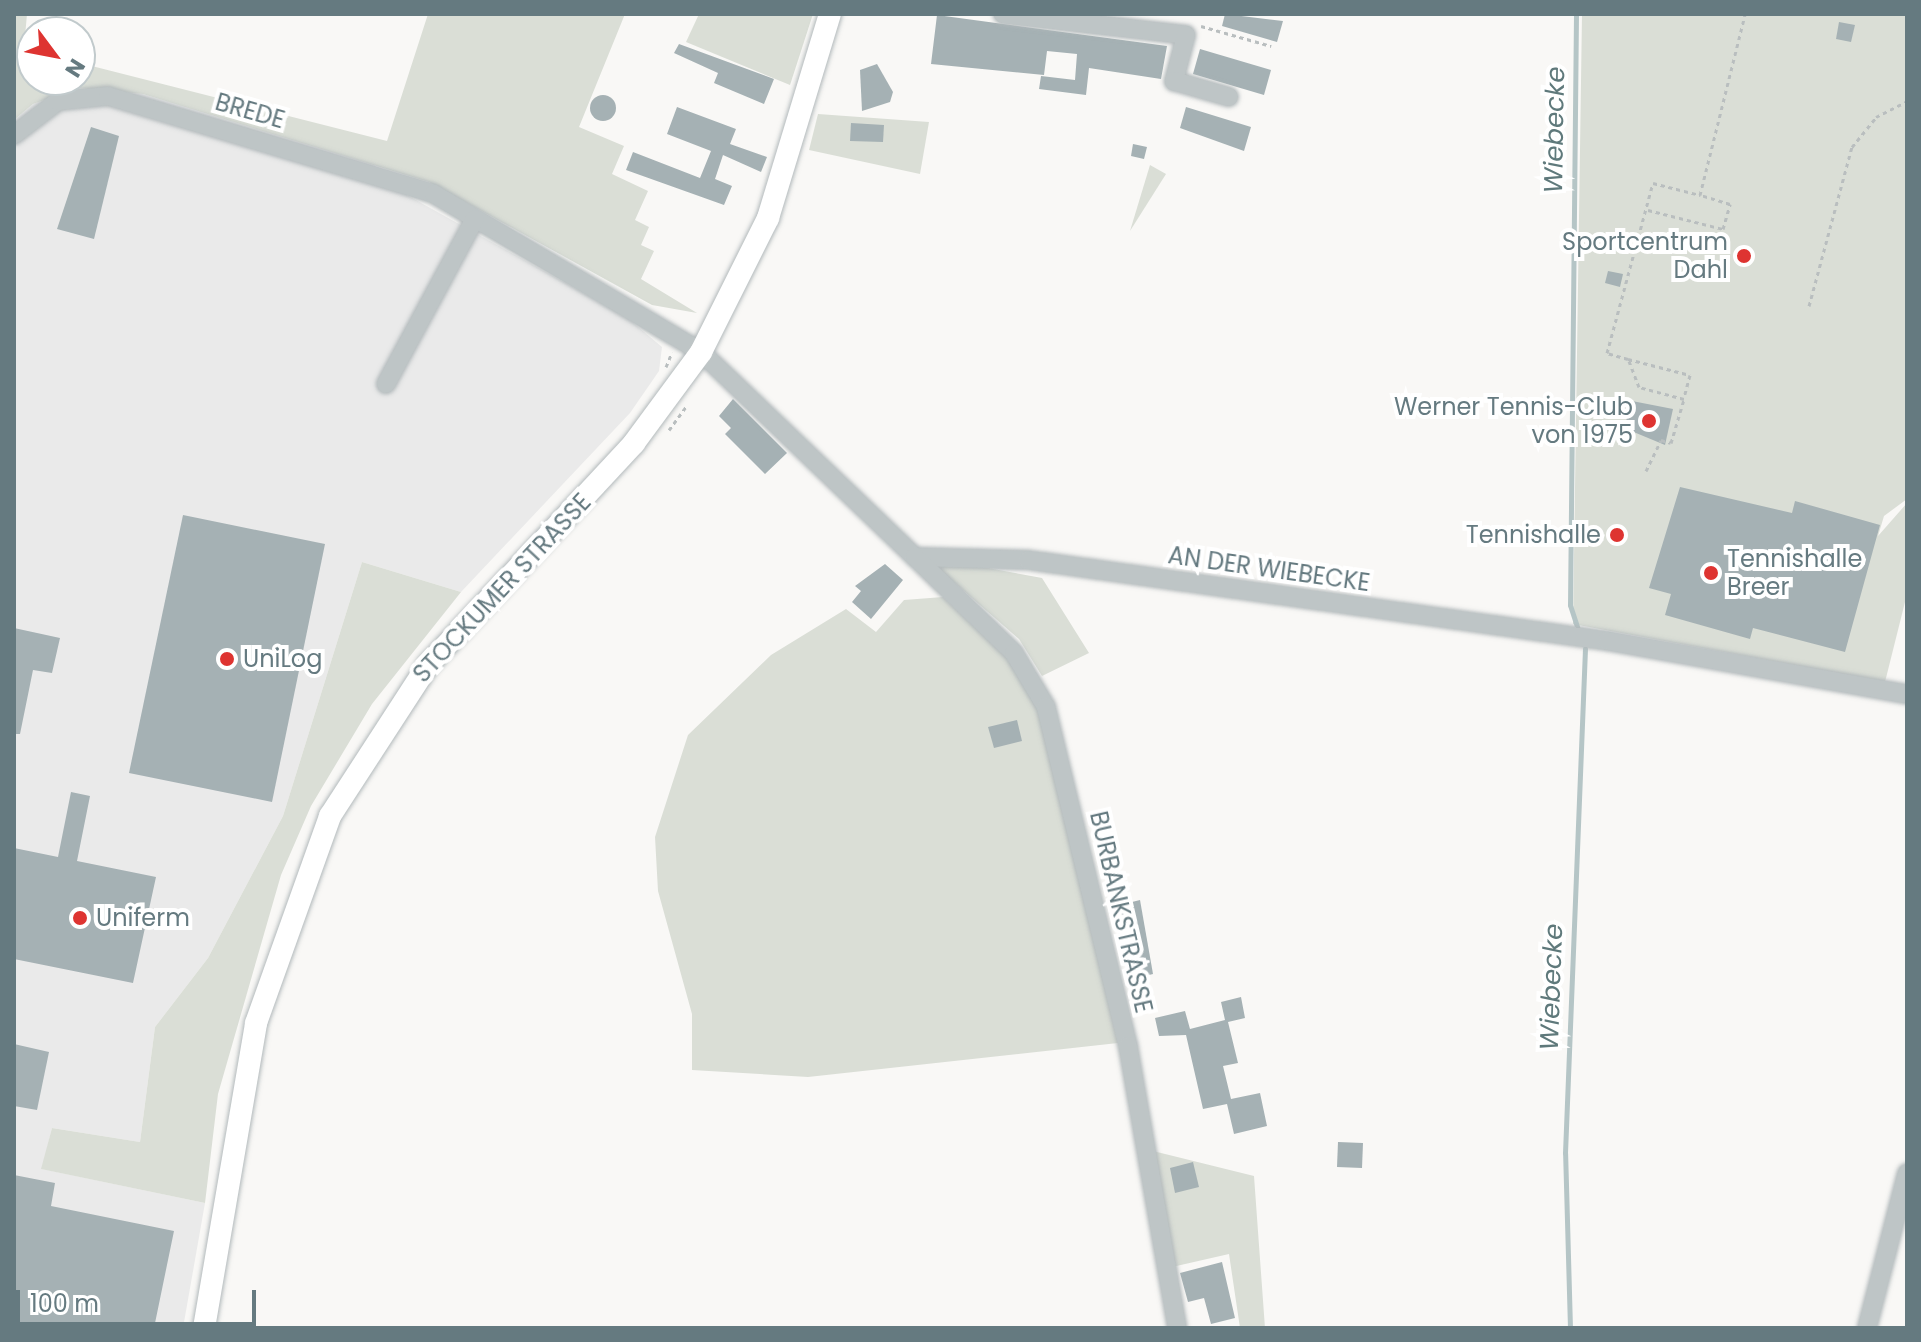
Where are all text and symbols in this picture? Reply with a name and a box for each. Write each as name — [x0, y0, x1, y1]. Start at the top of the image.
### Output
north arrow — [16, 16, 96, 96]
text: N — [58, 53, 93, 83]
water label: Wiebecke — [1538, 66, 1572, 194]
street label: BREDE — [212, 87, 288, 135]
place label: Sportcentrum Dahl — [1562, 228, 1728, 284]
marker: Sportcentrum Dahl — [1735, 247, 1753, 265]
place label: Werner Tennis-Club von 1975 — [1394, 393, 1633, 449]
marker: Werner Tennis-Club von 1975 — [1640, 412, 1658, 430]
street label: STOCKUMER STRASSE — [407, 488, 597, 688]
place label: Tennishalle — [1466, 521, 1601, 549]
marker: Tennishalle — [1608, 526, 1626, 544]
street label: AN DER WIEBECKE — [1166, 541, 1372, 597]
place label: Tennishalle Breer — [1727, 545, 1862, 601]
marker: Tennishalle Breer — [1702, 564, 1720, 582]
place label: UniLog — [243, 645, 322, 673]
marker: UniLog — [218, 650, 236, 668]
street label: BURBANKSTRASSE — [1084, 808, 1158, 1016]
place label: Uniferm — [96, 904, 190, 932]
marker: Uniferm — [71, 909, 89, 927]
water label: Wiebecke — [1534, 923, 1570, 1051]
scale bar — [20, 1274, 260, 1324]
text: 100 m — [30, 1287, 99, 1320]

